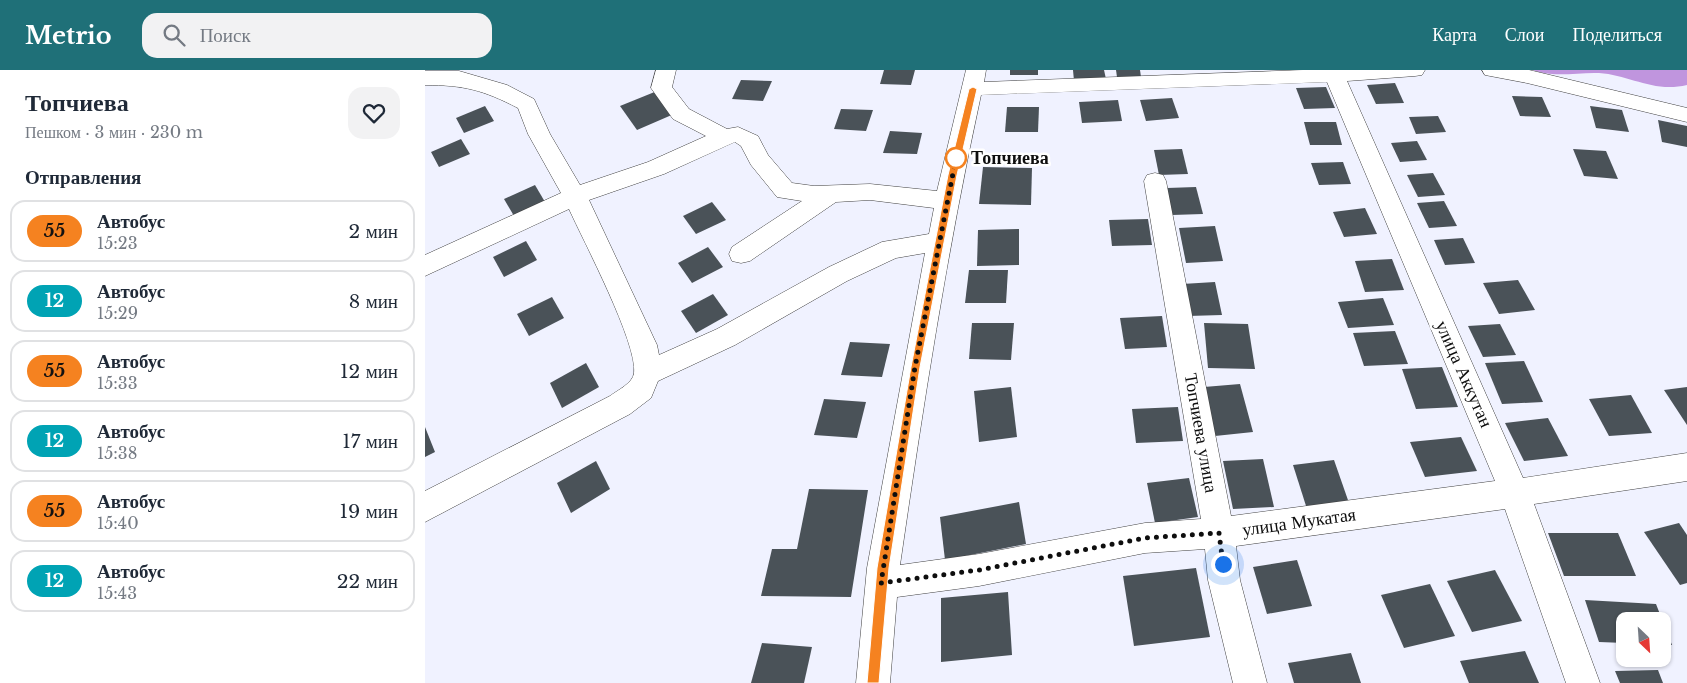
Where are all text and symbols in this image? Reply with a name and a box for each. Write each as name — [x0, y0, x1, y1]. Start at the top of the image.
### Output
search box — [142, 13, 492, 58]
text: Metrio — [25, 21, 112, 50]
icon: search — [160, 21, 188, 49]
text: Поиск — [200, 24, 251, 47]
text: Карта — [1432, 24, 1477, 46]
text: Слои — [1505, 24, 1544, 46]
text: Поделиться — [1572, 24, 1662, 46]
button: heart — [348, 87, 400, 139]
text: Топчиева — [25, 88, 129, 117]
text: Пешком · 3 мин · 230 m — [25, 122, 203, 142]
marker: Топчиева — [945, 147, 967, 169]
place label: Топчиева — [971, 147, 1049, 169]
text: Отправления — [25, 166, 141, 189]
text: Автобус — [97, 210, 165, 233]
text: 55 — [44, 220, 65, 242]
text: 2 мин — [348, 220, 398, 243]
text: 15:23 — [97, 233, 138, 253]
text: Автобус — [97, 280, 165, 303]
text: 12 — [45, 290, 64, 312]
text: 8 мин — [349, 290, 398, 313]
text: 15:29 — [97, 303, 138, 323]
street label: улица Аккутан — [1431, 317, 1497, 431]
text: Автобус — [97, 350, 165, 373]
text: 55 — [44, 360, 65, 382]
text: 12 мин — [340, 360, 398, 383]
street label: Топчиева улица — [1180, 372, 1222, 494]
text: 15:33 — [97, 373, 138, 393]
text: Автобус — [97, 420, 165, 443]
text: 12 — [45, 430, 64, 452]
text: 17 мин — [342, 430, 398, 453]
text: 15:38 — [97, 443, 137, 463]
text: Автобус — [97, 490, 165, 513]
text: 55 — [44, 500, 65, 522]
text: 19 мин — [339, 500, 398, 523]
street label: улица Мукатая — [1241, 503, 1357, 541]
text: 15:40 — [97, 513, 139, 533]
your location — [1211, 552, 1236, 577]
text: Автобус — [97, 560, 165, 583]
text: 12 — [45, 570, 64, 592]
text: 22 мин — [337, 570, 398, 593]
text: 15:43 — [97, 583, 137, 603]
north arrow — [1616, 612, 1671, 668]
map controls — [1616, 612, 1671, 667]

